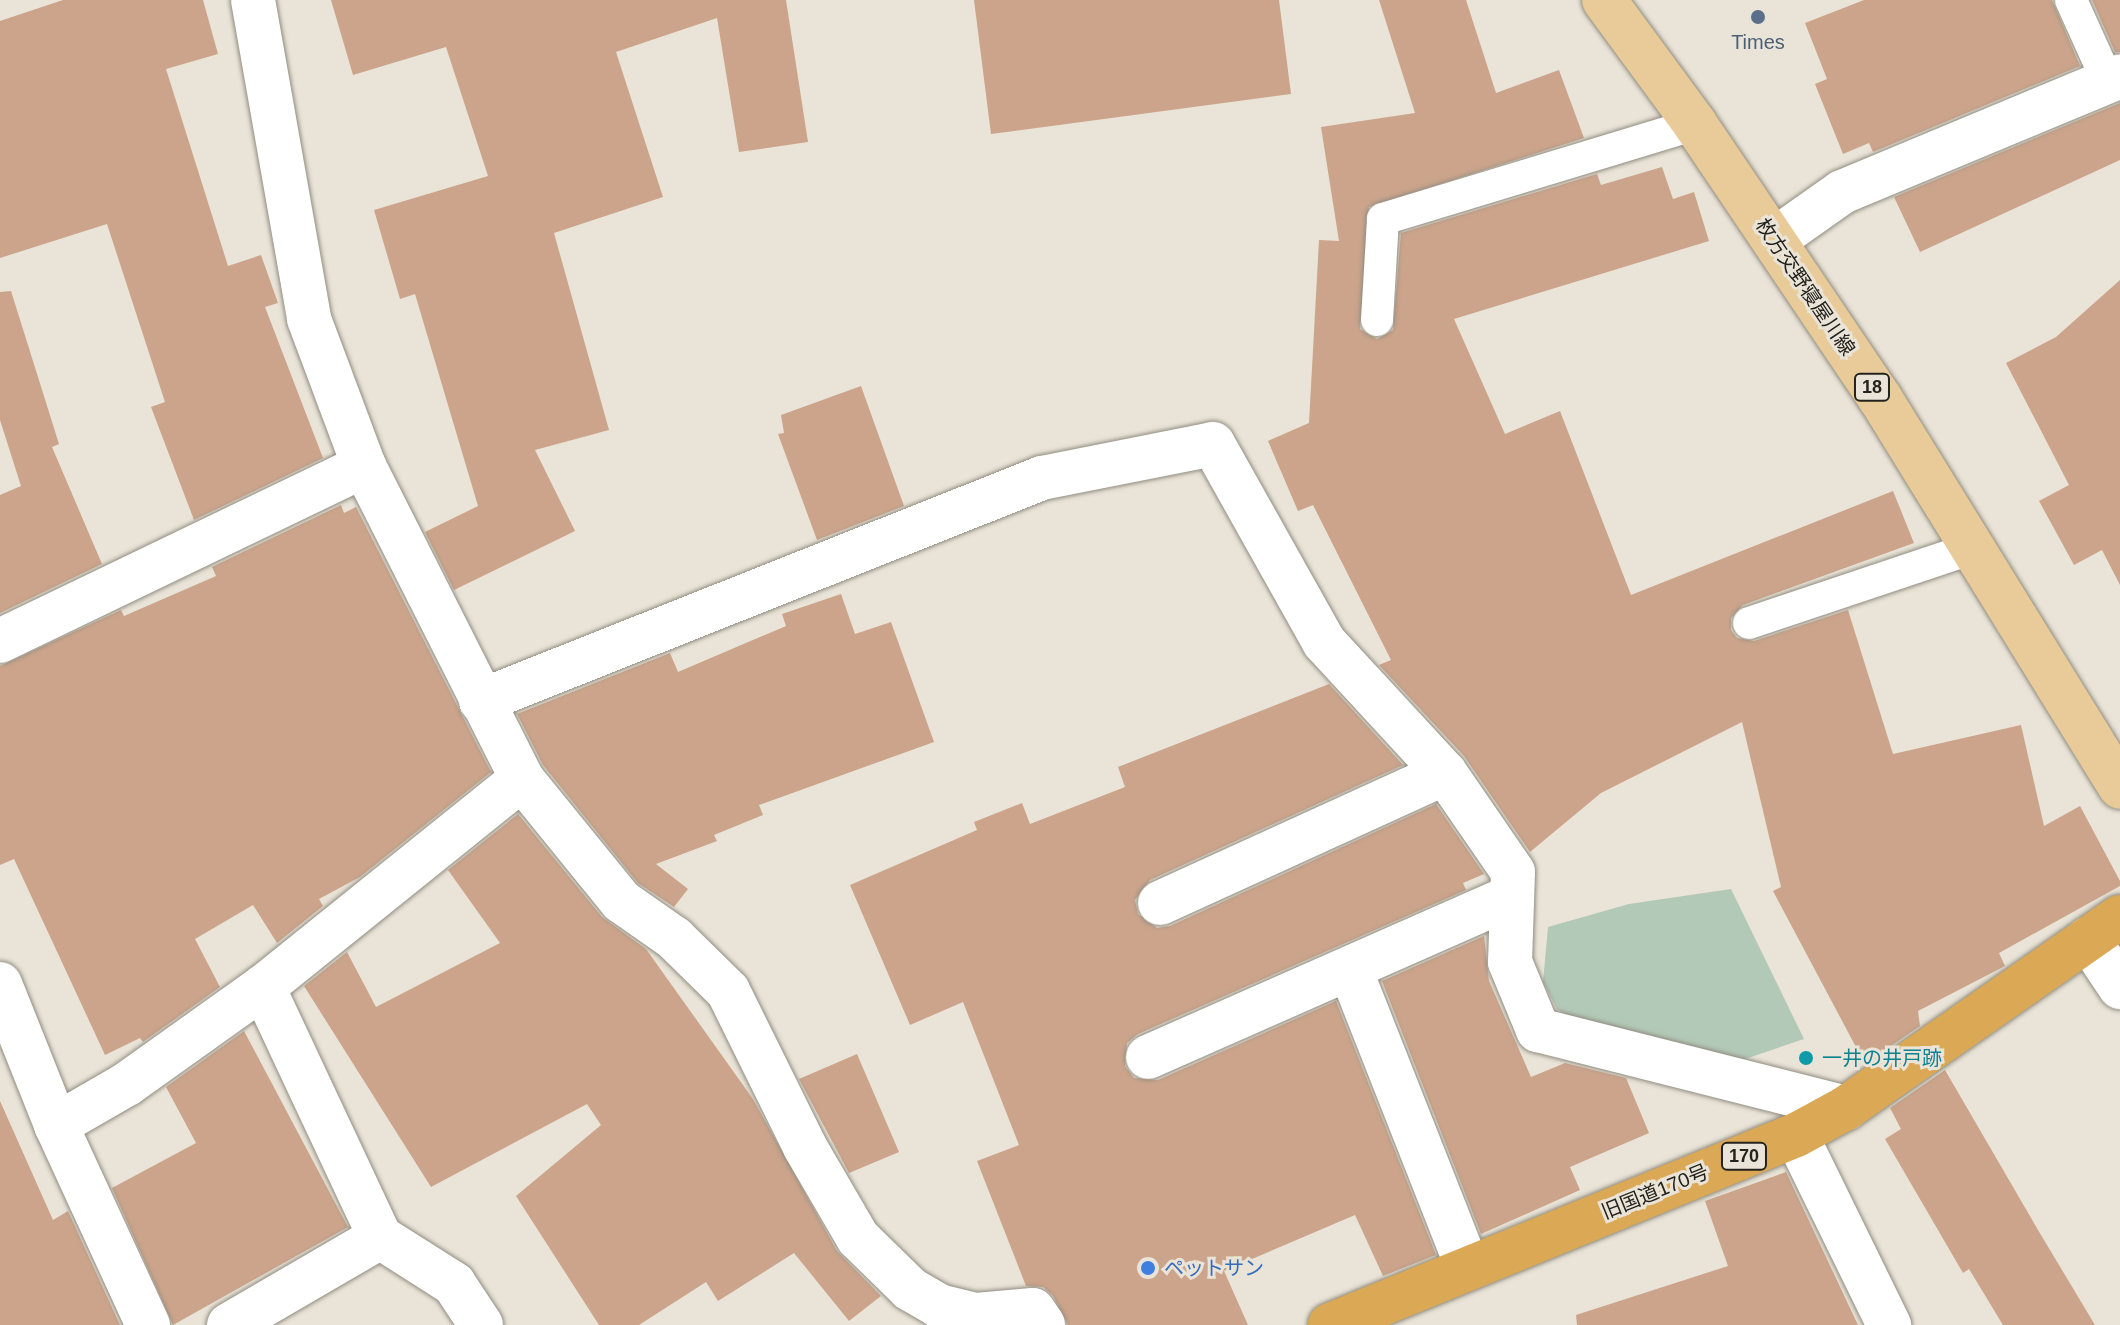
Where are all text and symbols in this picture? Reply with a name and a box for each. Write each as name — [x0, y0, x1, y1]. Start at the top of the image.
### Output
marker: Times — [1749, 8, 1767, 26]
place label: Times — [1731, 30, 1785, 54]
street label: 枚方交野寝屋川線 — [1750, 214, 1860, 360]
road number: 18 — [1852, 373, 1892, 401]
place label: 一井の井戸跡 — [1822, 1046, 1942, 1070]
marker: 一井の井戸跡 — [1797, 1049, 1815, 1067]
road number: 170 — [1720, 1142, 1768, 1170]
street label: 旧国道170号 — [1598, 1160, 1712, 1224]
place label: ペットサン — [1164, 1256, 1264, 1280]
marker: ペットサン — [1139, 1259, 1157, 1277]

